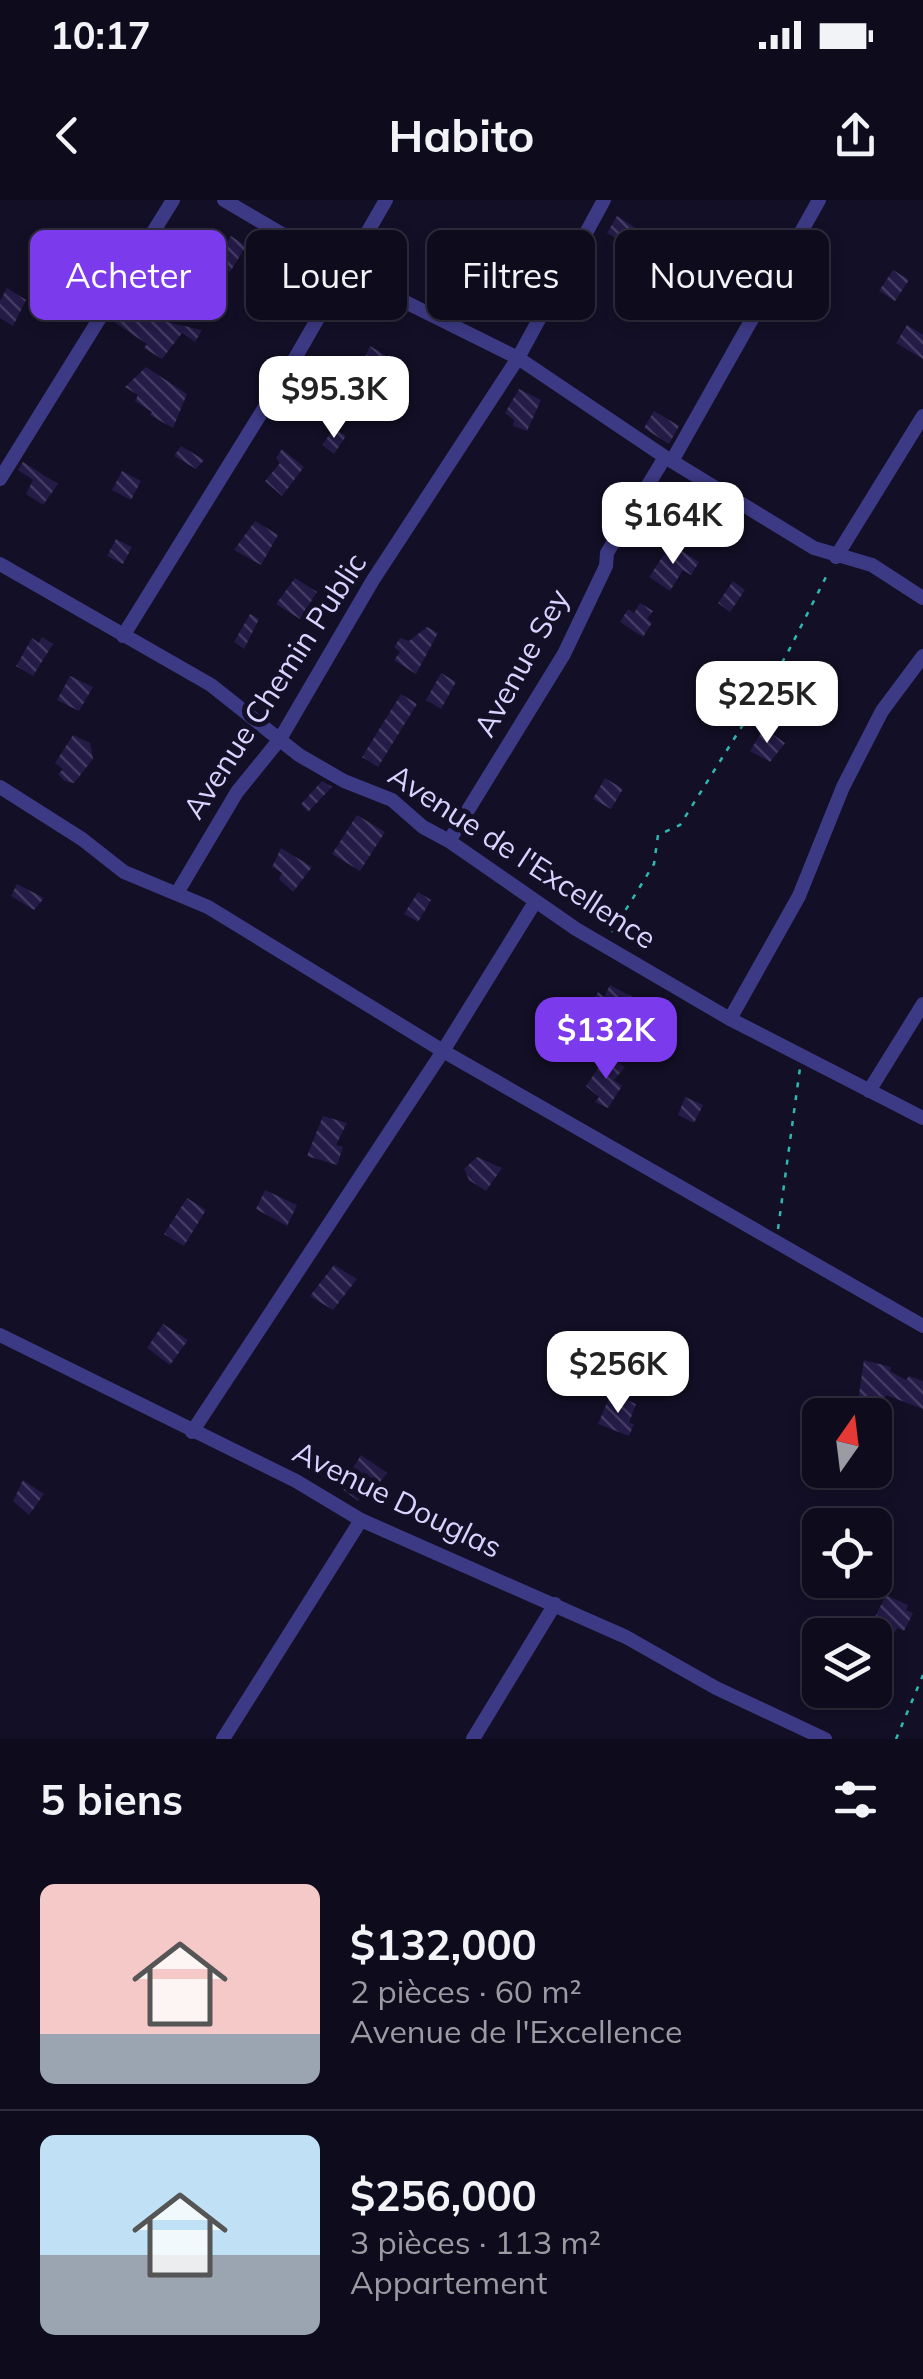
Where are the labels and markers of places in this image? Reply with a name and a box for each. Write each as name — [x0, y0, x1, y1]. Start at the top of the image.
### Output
pin: $95.3K — [253, 356, 415, 441]
pin: $164K — [603, 482, 743, 567]
pin: $225K — [697, 661, 837, 746]
pin: $132K — [536, 997, 676, 1082]
pin: $256K — [548, 1331, 688, 1416]

